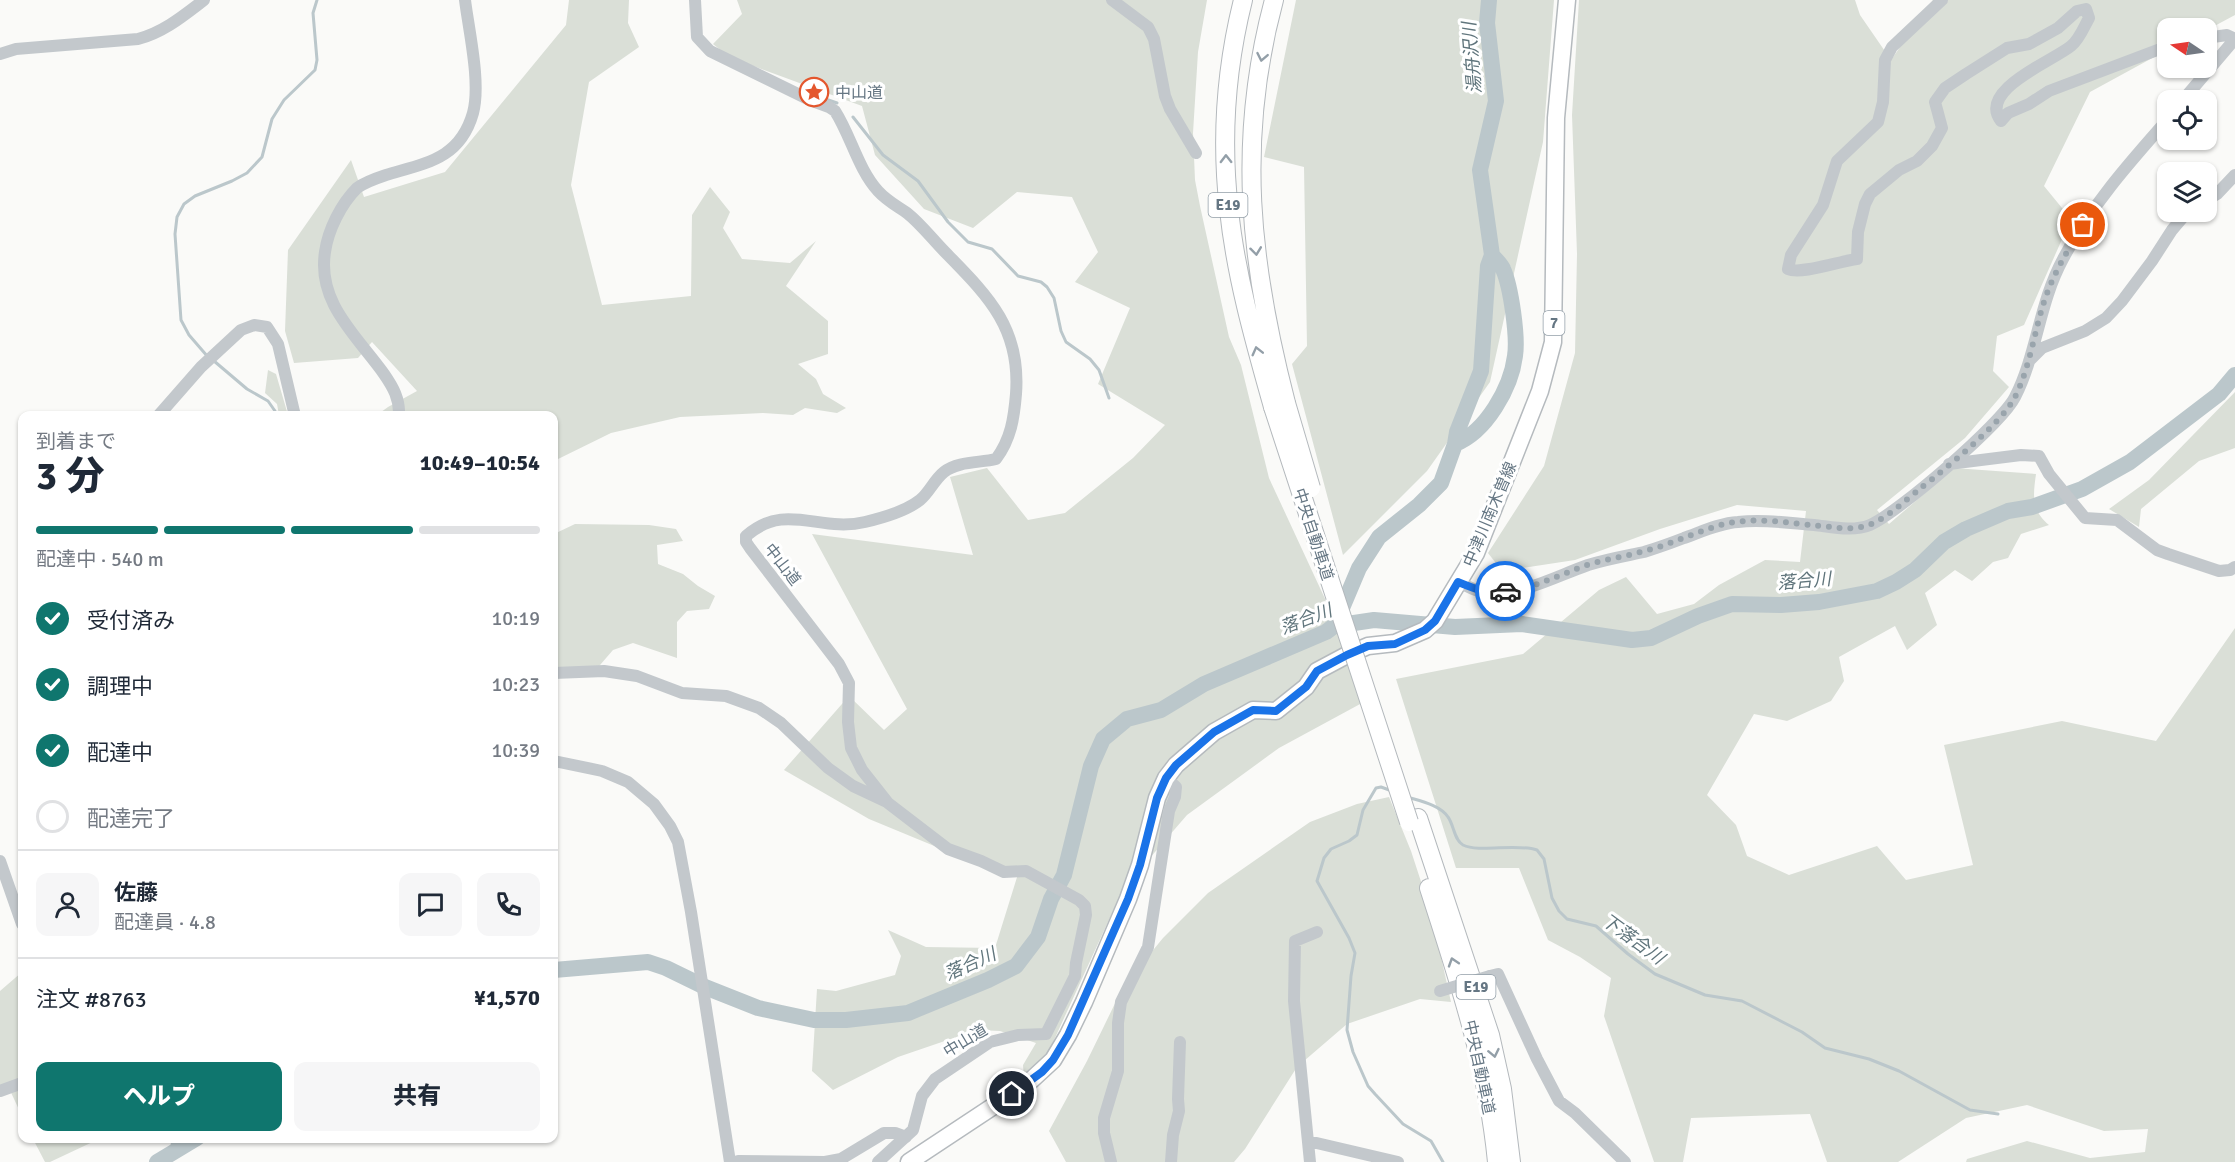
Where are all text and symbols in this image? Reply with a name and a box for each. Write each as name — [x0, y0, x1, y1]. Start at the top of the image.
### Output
north arrow — [2157, 18, 2217, 78]
map controls — [2157, 18, 2217, 222]
water label: 湯舟沢川 — [1458, 19, 1486, 95]
one-way arrow — [1256, 52, 1269, 62]
place icon: 中山道 — [798, 76, 830, 108]
place label: 中山道 — [835, 83, 883, 103]
button: locate — [2157, 90, 2217, 150]
one-way arrow — [1220, 154, 1232, 163]
button: layers — [2157, 162, 2217, 222]
road number: E19 — [1208, 193, 1248, 217]
pin — [2057, 199, 2108, 250]
icon: bag — [2066, 208, 2099, 241]
one-way arrow — [1249, 247, 1261, 256]
road number: 7 — [1544, 311, 1564, 335]
one-way arrow — [1252, 346, 1265, 356]
text: 到着まで — [36, 429, 116, 454]
text: 10:49–10:54 — [420, 449, 540, 476]
text: 3 分 — [36, 452, 105, 500]
street label: 中津川南木曽線 — [1459, 459, 1521, 570]
street label: 中央自動車道 — [1289, 486, 1337, 583]
street label: 中山道 — [760, 540, 805, 590]
text: 配達中 · 540 m — [36, 547, 164, 572]
courier — [1475, 561, 1535, 621]
water label: 落合川 — [1776, 568, 1834, 594]
icon: car — [1489, 575, 1522, 608]
water label: 落合川 — [1277, 598, 1337, 639]
icon: check — [36, 602, 69, 635]
text: 10:19 — [491, 606, 540, 631]
text: 受付済み — [87, 607, 175, 634]
icon: check — [36, 668, 69, 701]
text: 10:23 — [491, 672, 540, 697]
text: 調理中 — [87, 673, 153, 700]
icon: check — [36, 734, 69, 767]
text: 10:39 — [491, 738, 540, 763]
text: 配達中 — [87, 739, 153, 766]
text: 配達完了 — [87, 805, 175, 832]
button: person — [36, 873, 99, 936]
button: chat — [399, 873, 462, 936]
button: phone — [477, 873, 540, 936]
text: 佐藤 — [114, 879, 158, 906]
water label: 下落合川 — [1597, 909, 1670, 970]
text: 配達員 · 4.8 — [114, 910, 216, 935]
water label: 落合川 — [941, 942, 1001, 985]
one-way arrow — [1448, 957, 1460, 968]
road number: E19 — [1456, 975, 1496, 999]
text: ¥1,570 — [474, 984, 540, 1011]
text: 注文 #8763 — [36, 986, 147, 1013]
street label: 中央自動車道 — [1459, 1018, 1499, 1116]
street label: 中山道 — [940, 1020, 991, 1062]
one-way arrow — [1487, 1048, 1500, 1058]
button: ヘルプ — [36, 1062, 282, 1131]
button: 共有 — [294, 1062, 540, 1131]
pin — [986, 1068, 1037, 1119]
icon: home — [995, 1077, 1028, 1110]

